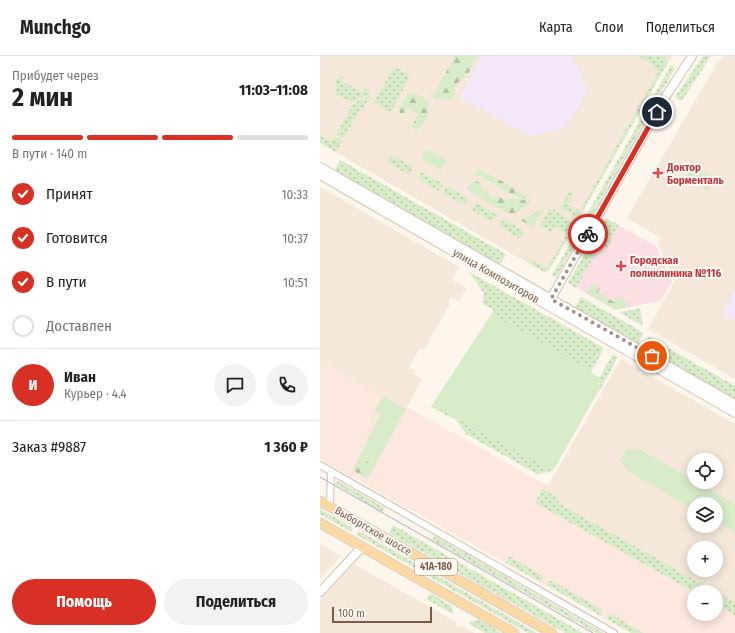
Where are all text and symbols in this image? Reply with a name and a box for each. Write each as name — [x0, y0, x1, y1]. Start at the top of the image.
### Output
text: Munchgo — [20, 16, 91, 39]
text: Карта — [539, 19, 573, 36]
text: Слои — [595, 19, 624, 36]
text: Поделиться — [646, 19, 715, 36]
text: Прибудет через — [12, 68, 99, 83]
text: 11:03–11:08 — [239, 81, 308, 99]
text: 2 мин — [12, 82, 73, 113]
pin — [640, 95, 674, 129]
icon: home — [646, 101, 668, 123]
text: В пути · 140 m — [12, 146, 87, 161]
place label: Доктор Борменталь — [666, 161, 724, 187]
marker: Доктор Борменталь — [652, 167, 664, 179]
icon: check — [12, 183, 34, 205]
text: Принят — [46, 185, 93, 203]
text: 10:33 — [282, 187, 308, 202]
courier — [568, 214, 608, 254]
icon: bike — [577, 223, 599, 245]
icon: check — [12, 227, 34, 249]
text: Готовится — [46, 229, 108, 247]
text: 10:37 — [282, 231, 308, 246]
street label: улица Композиторов — [450, 246, 542, 306]
place label: Городская поликлиника №116 — [630, 254, 721, 280]
marker: Городская поликлиника №116 — [615, 260, 627, 272]
icon: check — [12, 271, 34, 293]
text: В пути — [46, 273, 87, 291]
text: 10:51 — [283, 275, 308, 290]
text: Доставлен — [46, 317, 112, 335]
pin — [635, 339, 669, 373]
icon: bag — [641, 345, 663, 367]
button: chat — [214, 364, 256, 406]
button: phone — [266, 364, 308, 406]
text: Иван — [64, 368, 96, 386]
text: И — [29, 376, 38, 394]
text: Курьер · 4.4 — [64, 386, 127, 401]
text: Заказ #9887 — [12, 438, 86, 456]
text: 1 360 ₽ — [264, 438, 308, 456]
map controls — [687, 453, 723, 621]
button: locate — [687, 453, 723, 489]
button: layers — [687, 497, 723, 533]
street label: Выборгское шоссе — [332, 504, 414, 558]
button: + — [687, 541, 723, 577]
road number: 41А-180 — [415, 559, 457, 575]
button: Помощь — [12, 579, 156, 625]
button: Поделиться — [164, 579, 308, 625]
button: − — [687, 585, 723, 621]
scale bar — [332, 605, 432, 624]
text: 100 m — [338, 607, 365, 620]

